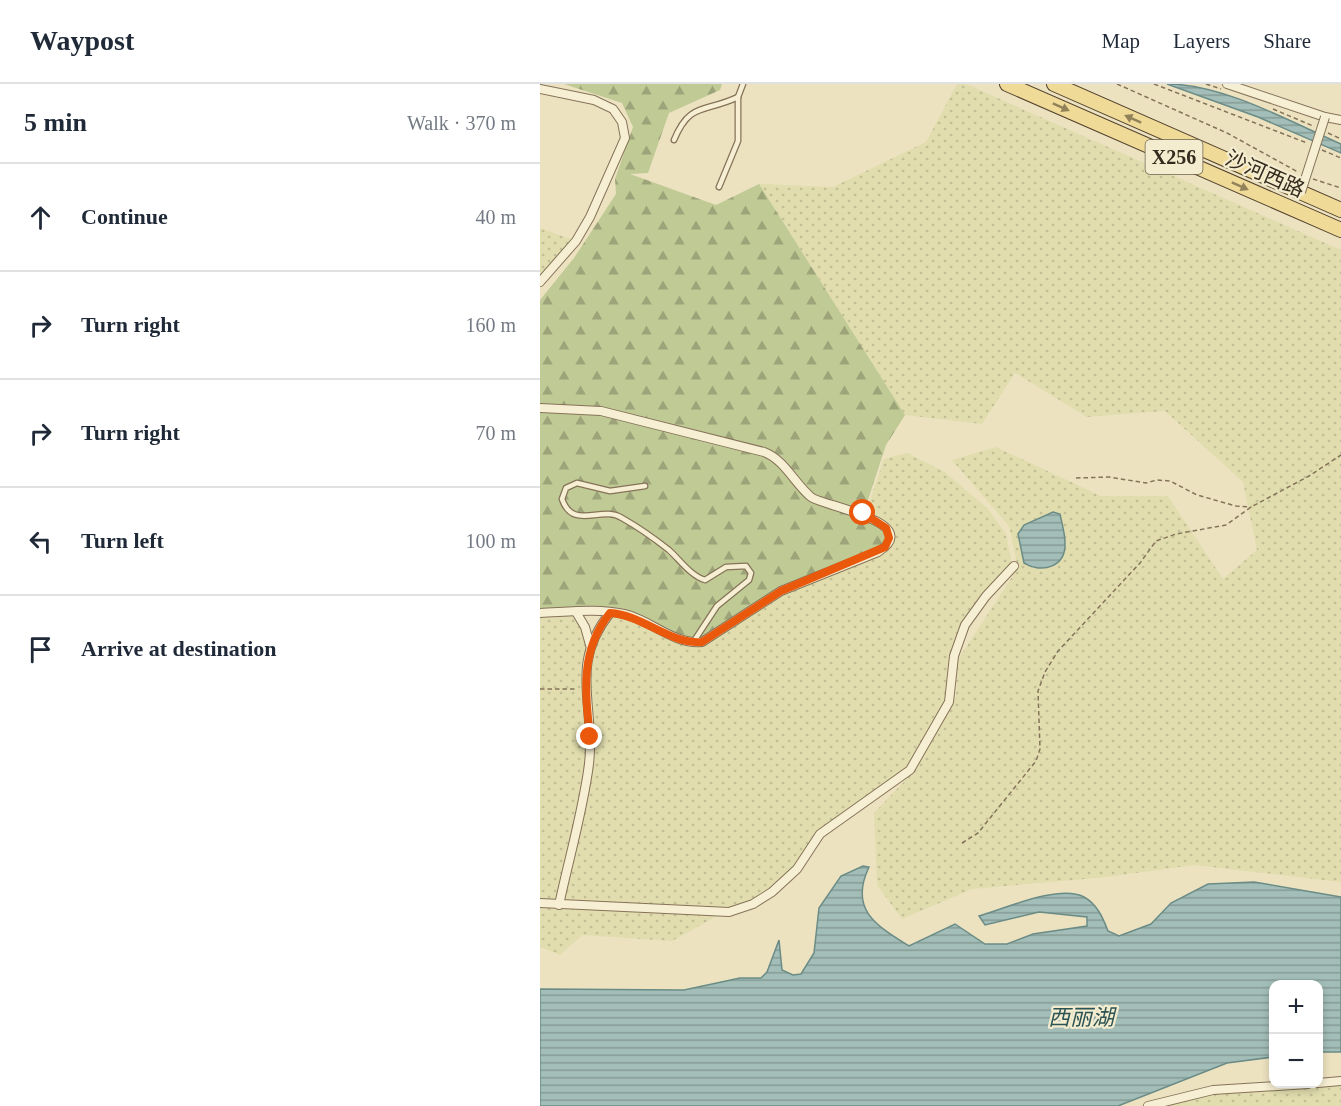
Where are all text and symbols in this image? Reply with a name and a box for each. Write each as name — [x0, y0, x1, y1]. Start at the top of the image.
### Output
text: Waypost — [30, 25, 134, 56]
text: Map — [1102, 29, 1140, 53]
text: Layers — [1173, 29, 1230, 53]
text: Share — [1263, 29, 1311, 53]
one-way arrow — [1052, 103, 1070, 113]
text: 5 min — [24, 108, 87, 137]
text: Walk · 370 m — [407, 112, 516, 134]
one-way arrow — [1124, 114, 1142, 124]
road number: X256 — [1146, 140, 1202, 174]
street label: 沙河西路 — [1222, 146, 1308, 202]
one-way arrow — [1231, 181, 1248, 190]
icon: ahead — [24, 201, 57, 234]
text: Continue — [81, 204, 168, 229]
text: 40 m — [475, 206, 516, 228]
icon: right — [24, 309, 57, 342]
text: Turn right — [81, 312, 180, 337]
text: 160 m — [465, 314, 516, 336]
icon: right — [24, 417, 57, 450]
text: Turn right — [81, 420, 180, 445]
text: 70 m — [475, 422, 516, 444]
route start — [849, 499, 875, 525]
icon: left — [24, 525, 57, 558]
text: Turn left — [81, 528, 164, 553]
text: 100 m — [465, 530, 516, 552]
icon: arrive — [24, 633, 57, 666]
text: Arrive at destination — [81, 636, 277, 661]
route end — [576, 723, 602, 749]
map controls — [1269, 980, 1323, 1088]
button: + — [1269, 980, 1323, 1034]
water label: 西丽湖 — [1048, 1005, 1117, 1030]
button: − — [1269, 1034, 1323, 1088]

